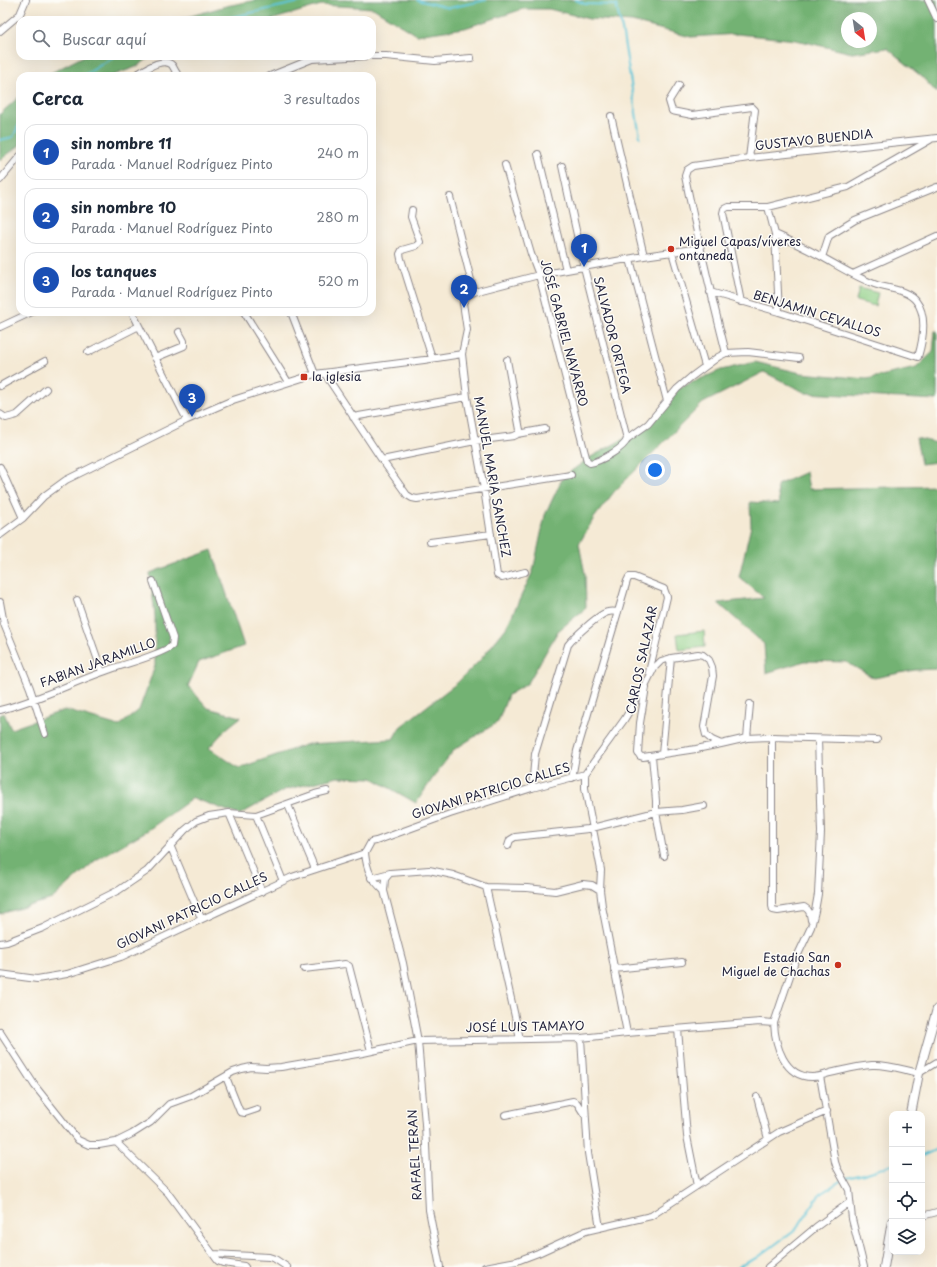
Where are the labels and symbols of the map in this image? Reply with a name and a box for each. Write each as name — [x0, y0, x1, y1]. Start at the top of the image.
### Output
north arrow — [841, 12, 877, 48]
street label: GUSTAVO BUENDIA — [754, 124, 874, 154]
place label: Miguel Capas/víveres ontaneda — [679, 232, 801, 264]
pin: 1 — [571, 234, 597, 267]
marker: Miguel Capas/víveres ontaneda — [666, 244, 676, 254]
street label: JOSÉ GABRIEL NAVARRO — [537, 257, 593, 408]
street label: SALVADOR ORTEGA — [590, 274, 636, 395]
pin: 2 — [451, 275, 477, 308]
street label: BENJAMIN CEVALLOS — [751, 285, 883, 341]
place label: la iglesia — [312, 367, 362, 385]
marker: la iglesia — [299, 372, 309, 382]
pin: 3 — [179, 384, 205, 417]
street label: MANUEL MARIA SANCHEZ — [470, 395, 516, 559]
your location — [645, 460, 665, 480]
street label: CARLOS SALAZAR — [621, 604, 661, 716]
street label: FABIAN JARAMILLO — [37, 633, 158, 691]
street label: GIOVANI PATRICIO CALLES — [409, 757, 572, 823]
street label: GIOVANI PATRICIO CALLES — [113, 867, 270, 953]
place label: Estadio San Miguel de Chachas — [722, 948, 831, 980]
marker: Estadio San Miguel de Chachas — [833, 960, 843, 970]
street label: JOSÉ LUIS TAMAYO — [465, 1016, 585, 1036]
street label: RAFAEL TERAN — [403, 1109, 425, 1201]

